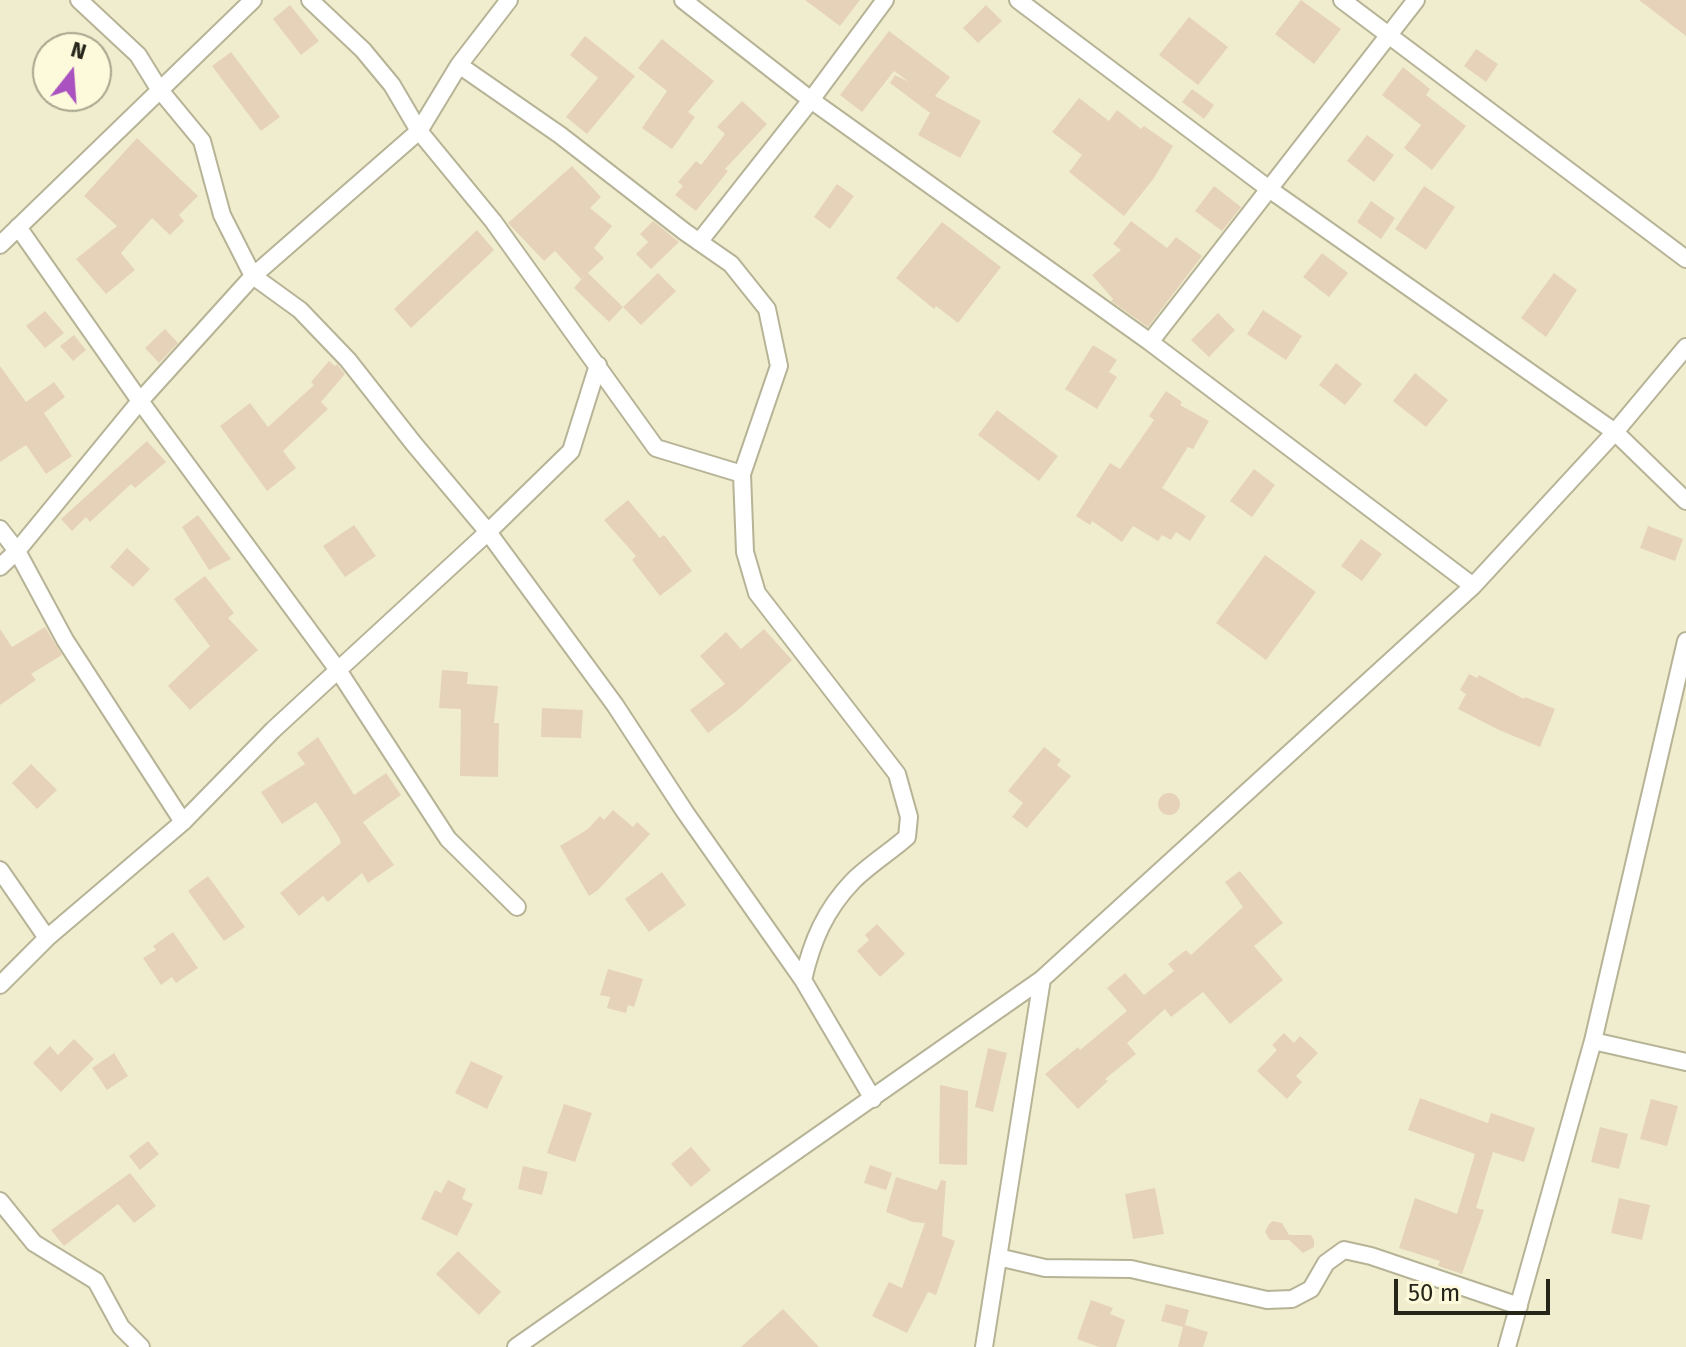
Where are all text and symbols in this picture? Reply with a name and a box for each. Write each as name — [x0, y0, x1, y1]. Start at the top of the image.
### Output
north arrow — [32, 32, 112, 112]
text: N — [68, 35, 90, 66]
scale bar — [1398, 1263, 1554, 1313]
text: 50 m — [1408, 1279, 1460, 1307]

